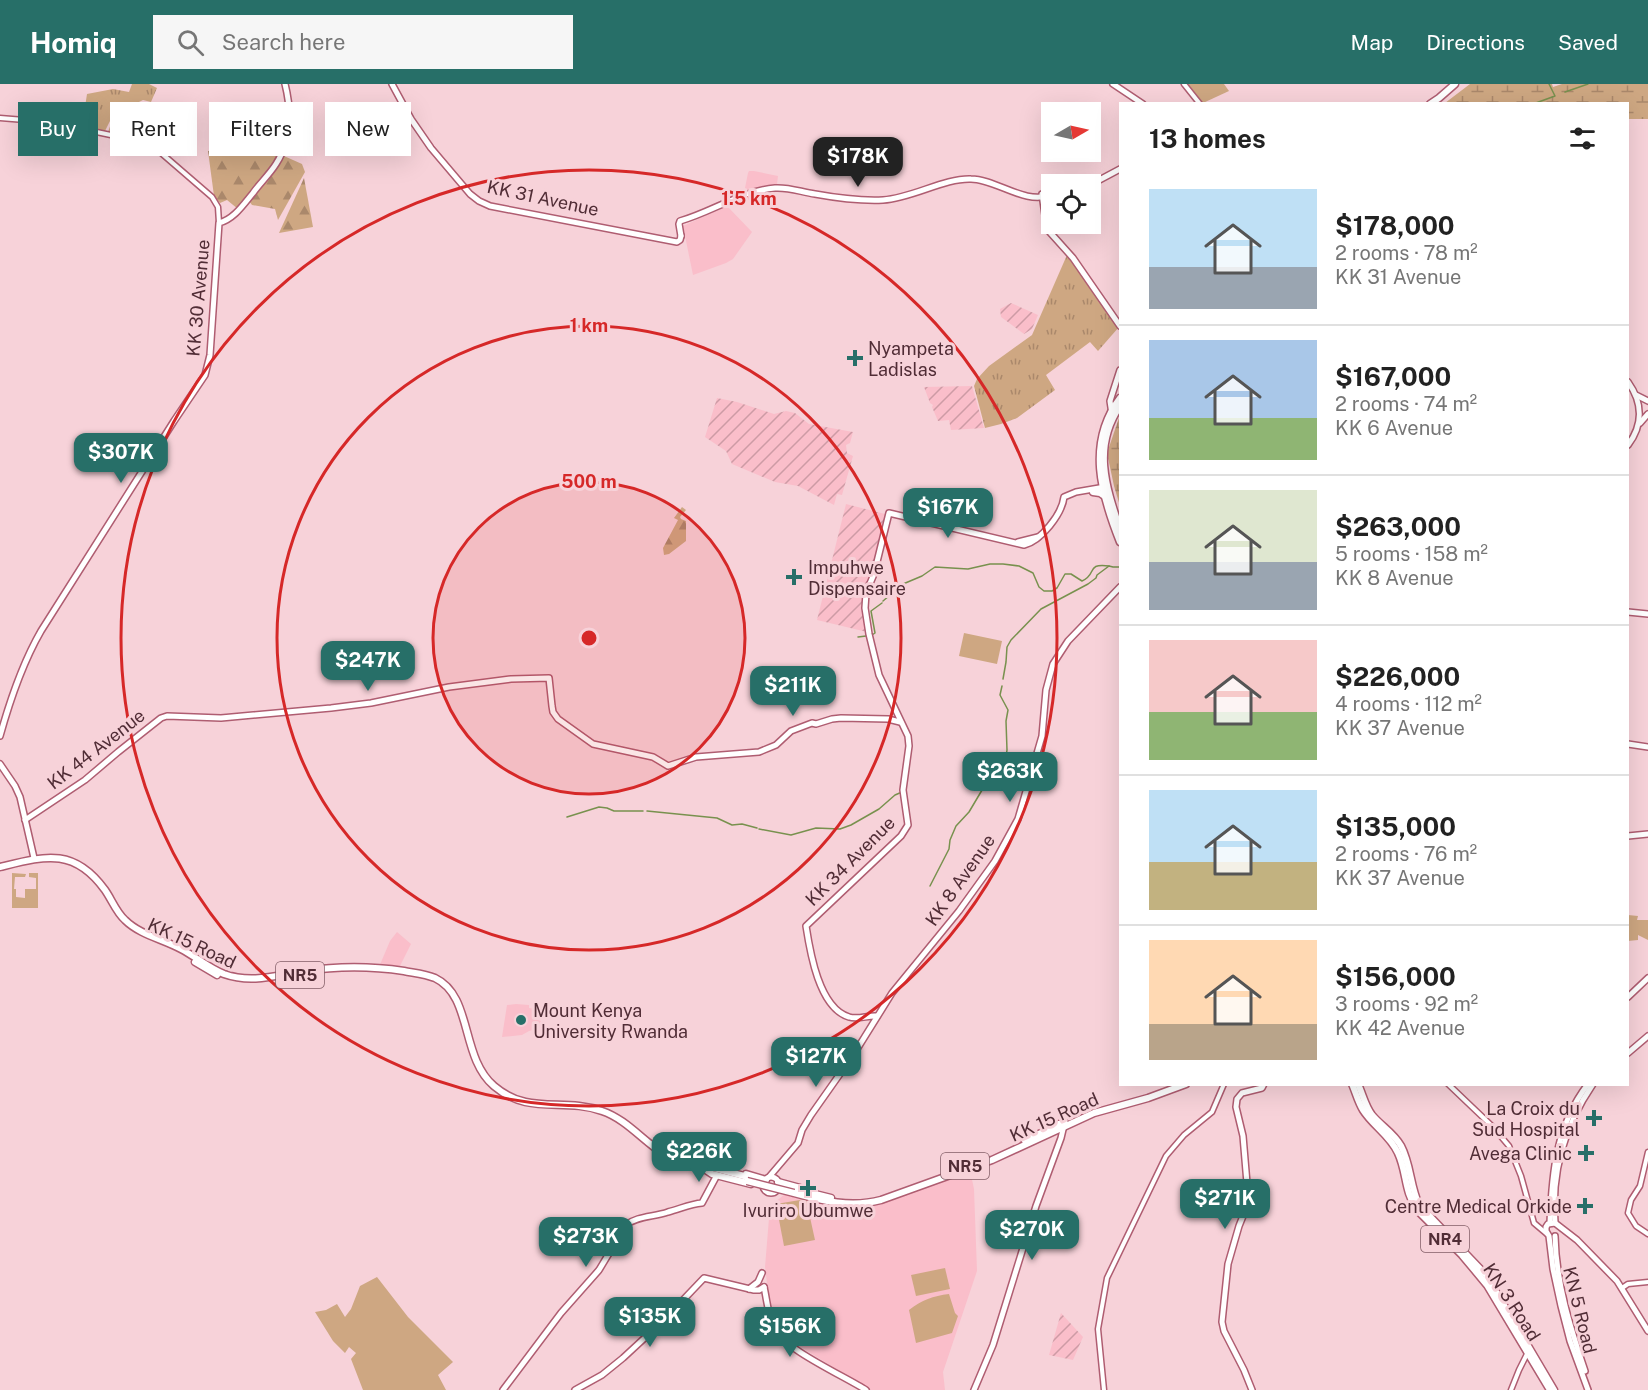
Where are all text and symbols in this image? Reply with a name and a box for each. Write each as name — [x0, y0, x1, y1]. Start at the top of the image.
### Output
search box — [153, 15, 573, 69]
text: Homiq — [30, 26, 117, 59]
icon: search — [174, 26, 207, 59]
text: Search here — [222, 29, 345, 55]
text: Map — [1351, 30, 1393, 55]
text: Directions — [1426, 30, 1525, 55]
text: Saved — [1558, 30, 1618, 55]
chip: Buy — [18, 102, 98, 156]
chip: Rent — [110, 102, 197, 156]
chip: Filters — [209, 102, 313, 156]
chip: New — [325, 102, 411, 156]
north arrow — [1041, 102, 1101, 162]
map controls — [1041, 102, 1101, 234]
icon: filters — [1566, 122, 1599, 155]
text: 13 homes — [1149, 123, 1266, 154]
pin: $178K — [816, 137, 900, 188]
text: $178K — [827, 144, 889, 168]
button: locate — [1041, 174, 1101, 234]
street label: KK 31 Avenue — [485, 176, 601, 220]
text: 1.5 km — [721, 188, 777, 209]
text: $178,000 — [1335, 210, 1455, 241]
icon: home — [1197, 213, 1269, 285]
street label: KK 30 Avenue — [182, 239, 214, 357]
text: 2 rooms · 78 m² — [1335, 241, 1478, 265]
text: KK 31 Avenue — [1335, 265, 1461, 289]
text: 1 km — [570, 315, 608, 336]
place label: Nyampeta Ladislas — [868, 338, 954, 380]
marker: Nyampeta Ladislas — [846, 349, 864, 367]
text: $167,000 — [1335, 361, 1451, 392]
icon: home — [1197, 364, 1269, 436]
text: 2 rooms · 74 m² — [1335, 392, 1477, 416]
text: KK 6 Avenue — [1335, 416, 1453, 440]
pin: $307K — [79, 433, 163, 484]
text: $307K — [88, 440, 154, 464]
text: 500 m — [561, 471, 617, 492]
pin: $167K — [906, 488, 990, 539]
text: $167K — [917, 495, 979, 519]
text: $263,000 — [1335, 511, 1461, 542]
icon: home — [1197, 514, 1269, 586]
text: 5 rooms · 158 m² — [1335, 542, 1488, 566]
place label: Impuhwe Dispensaire — [808, 557, 906, 599]
text: KK 8 Avenue — [1335, 566, 1454, 590]
marker: Impuhwe Dispensaire — [785, 568, 803, 586]
centre of rings — [579, 628, 599, 648]
pin: $247K — [326, 641, 410, 692]
text: $247K — [335, 648, 401, 672]
text: $226,000 — [1335, 661, 1460, 692]
icon: home — [1197, 664, 1269, 736]
pin: $211K — [751, 666, 835, 717]
text: $211K — [764, 673, 822, 697]
text: 4 rooms · 112 m² — [1335, 692, 1482, 716]
street label: KK 44 Avenue — [43, 704, 149, 794]
text: KK 37 Avenue — [1335, 716, 1465, 740]
pin: $263K — [968, 752, 1052, 803]
text: $263K — [976, 759, 1044, 783]
text: $135,000 — [1335, 811, 1456, 842]
street label: KK 34 Avenue — [801, 812, 899, 910]
icon: home — [1197, 814, 1269, 886]
street label: KK 8 Avenue — [921, 830, 999, 930]
text: 2 rooms · 76 m² — [1335, 842, 1477, 866]
text: KK 37 Avenue — [1335, 866, 1465, 890]
street label: KK 15 Road — [145, 913, 239, 973]
text: $156,000 — [1335, 961, 1456, 992]
road number: NR5 — [276, 962, 324, 988]
icon: home — [1197, 964, 1269, 1036]
text: 3 rooms · 92 m² — [1335, 992, 1478, 1016]
place label: Mount Kenya University Rwanda — [533, 1000, 688, 1042]
marker: Mount Kenya University Rwanda — [514, 1013, 528, 1027]
text: KK 42 Avenue — [1335, 1016, 1465, 1040]
pin: $127K — [774, 1037, 858, 1088]
text: $127K — [785, 1044, 847, 1068]
street label: KK 15 Road — [1006, 1088, 1102, 1146]
place label: La Croix du Sud Hospital — [1472, 1098, 1580, 1140]
marker: La Croix du Sud Hospital — [1585, 1109, 1603, 1127]
pin: $226K — [657, 1132, 741, 1183]
text: $226K — [666, 1139, 732, 1163]
place label: Avega Clinic — [1469, 1143, 1572, 1164]
marker: Avega Clinic — [1577, 1144, 1595, 1162]
road number: NR5 — [941, 1153, 989, 1179]
marker: Ivuriro Ubumwe — [799, 1179, 817, 1197]
pin: $271K — [1183, 1179, 1267, 1230]
text: $271K — [1194, 1186, 1256, 1210]
place label: Centre Medical Orkide — [1385, 1196, 1572, 1217]
marker: Centre Medical Orkide — [1576, 1197, 1594, 1215]
place label: Ivuriro Ubumwe — [743, 1200, 873, 1221]
pin: $270K — [990, 1210, 1074, 1261]
pin: $273K — [544, 1217, 628, 1268]
text: $270K — [999, 1217, 1065, 1241]
text: $273K — [553, 1224, 619, 1248]
road number: NR4 — [1421, 1226, 1469, 1252]
street label: KN 3 Road — [1479, 1259, 1545, 1345]
street label: KN 5 Road — [1559, 1264, 1601, 1356]
pin: $135K — [608, 1297, 692, 1348]
text: $135K — [618, 1304, 682, 1328]
pin: $156K — [748, 1307, 832, 1358]
text: $156K — [758, 1314, 822, 1338]

